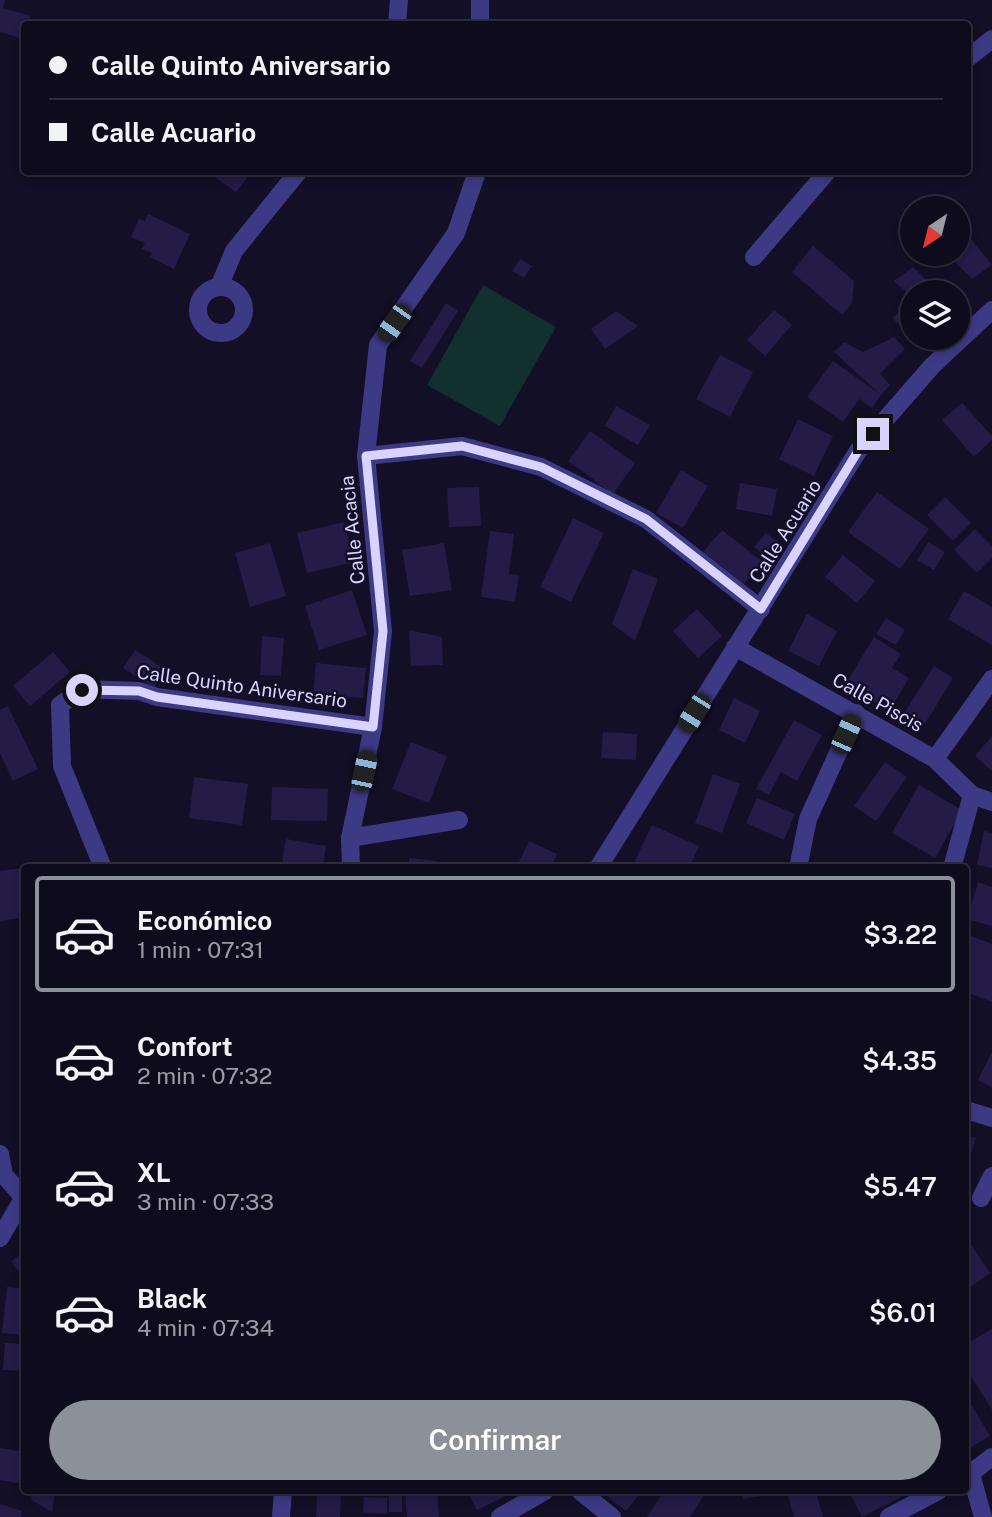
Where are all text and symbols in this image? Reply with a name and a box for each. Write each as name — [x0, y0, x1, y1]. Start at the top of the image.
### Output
text: Calle Quinto Aniversario — [91, 50, 391, 81]
text: Calle Acuario — [91, 117, 256, 148]
north arrow — [900, 196, 970, 266]
map controls — [900, 196, 970, 350]
button: layers — [900, 280, 970, 350]
car — [374, 300, 415, 346]
route end — [857, 418, 889, 450]
street label: Calle Acacia — [335, 475, 369, 585]
street label: Calle Acuario — [745, 475, 825, 587]
street label: Calle Quinto Aniversario — [135, 660, 349, 712]
street label: Calle Piscis — [829, 668, 927, 736]
route start — [66, 674, 98, 706]
car — [674, 690, 715, 736]
car — [828, 711, 865, 757]
car — [350, 748, 379, 794]
icon: car — [53, 903, 116, 966]
text: Económico — [137, 905, 272, 936]
text: $3.22 — [864, 919, 937, 950]
text: 1 min · 07:31 — [137, 936, 264, 963]
icon: car — [53, 1029, 116, 1092]
text: Confort — [137, 1031, 233, 1062]
text: $4.35 — [862, 1045, 937, 1076]
text: 2 min · 07:32 — [137, 1062, 272, 1089]
icon: car — [53, 1155, 116, 1218]
text: XL — [137, 1157, 171, 1188]
text: $5.47 — [863, 1171, 937, 1202]
text: 3 min · 07:33 — [137, 1188, 274, 1215]
icon: car — [53, 1281, 116, 1344]
text: Black — [137, 1283, 207, 1314]
text: $6.01 — [869, 1297, 937, 1328]
text: 4 min · 07:34 — [137, 1314, 274, 1341]
button: Confirmar — [49, 1400, 941, 1480]

